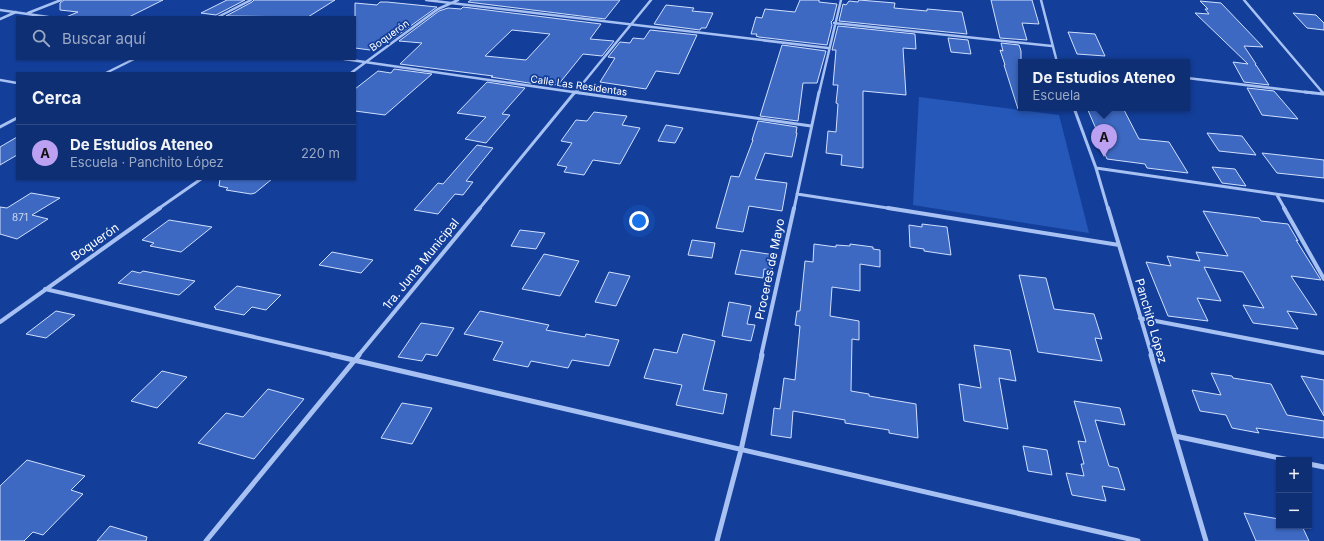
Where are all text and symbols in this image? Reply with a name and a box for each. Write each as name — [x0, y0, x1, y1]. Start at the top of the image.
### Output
search box — [16, 16, 356, 60]
street label: Boquerón — [367, 17, 411, 53]
icon: search — [30, 27, 52, 49]
text: Buscar aquí — [62, 29, 146, 48]
popup — [1018, 59, 1190, 111]
text: De Estudios Ateneo — [1033, 68, 1175, 87]
street label: Calle Las Residentas — [530, 72, 628, 98]
text: Escuela — [1033, 87, 1080, 103]
text: Cerca — [32, 88, 81, 108]
pin: A — [1091, 124, 1117, 157]
text: De Estudios Ateneo — [70, 135, 213, 154]
text: A — [40, 145, 50, 161]
text: 220 m — [301, 145, 340, 161]
text: Escuela · Panchito López — [70, 154, 224, 170]
house number: 871 — [12, 211, 28, 223]
your location — [629, 211, 649, 231]
street label: 1ra. Junta Municipal — [379, 215, 462, 312]
street label: Proceres de Mayo — [751, 217, 788, 321]
street label: Boquerón — [68, 220, 122, 264]
street label: Panchito López — [1132, 277, 1171, 365]
map controls — [1276, 457, 1312, 529]
button: + — [1276, 457, 1312, 493]
button: − — [1276, 493, 1312, 529]

